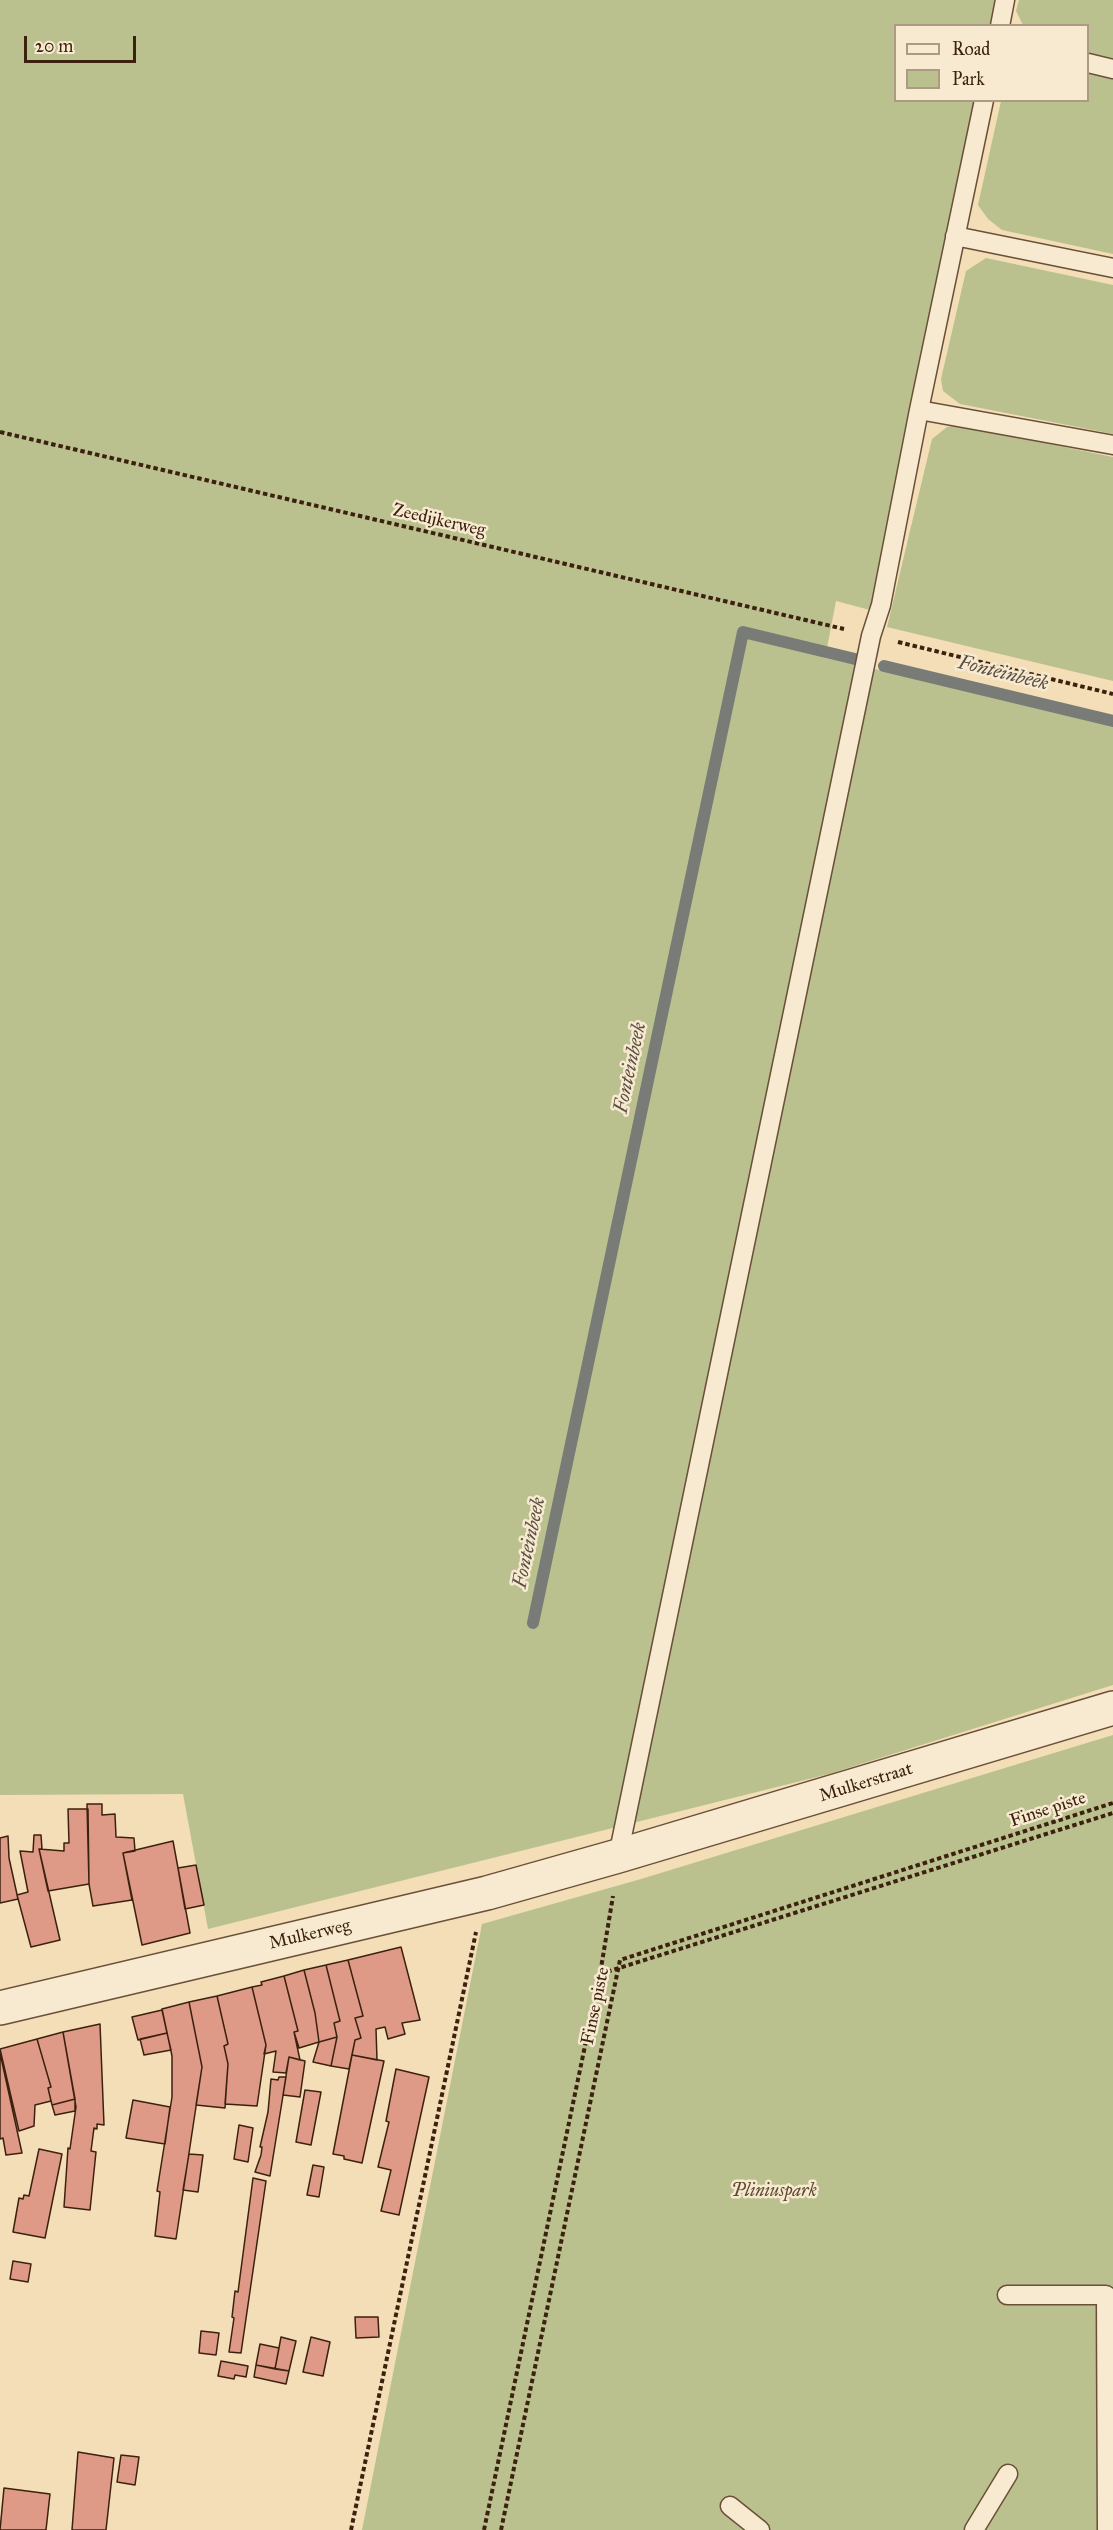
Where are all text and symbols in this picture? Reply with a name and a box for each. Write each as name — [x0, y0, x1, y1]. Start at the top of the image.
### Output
scale bar — [27, 24, 140, 62]
legend — [894, 24, 1089, 102]
text: 20 m — [35, 35, 73, 57]
text: Road — [952, 38, 990, 60]
text: Park — [952, 68, 985, 90]
street label: Zeedijkerweg — [390, 500, 488, 542]
water label: Fonteinbeek — [955, 651, 1051, 697]
water label: Fonteinbeek — [610, 1020, 652, 1116]
water label: Fonteinbeek — [509, 1495, 551, 1591]
street label: Mulkerstraat — [817, 1759, 915, 1807]
street label: Finse piste — [1007, 1788, 1089, 1832]
street label: Mulkerweg — [267, 1915, 353, 1955]
street label: Finse piste — [577, 1965, 615, 2047]
park label: Pliniuspark — [731, 2181, 817, 2203]

